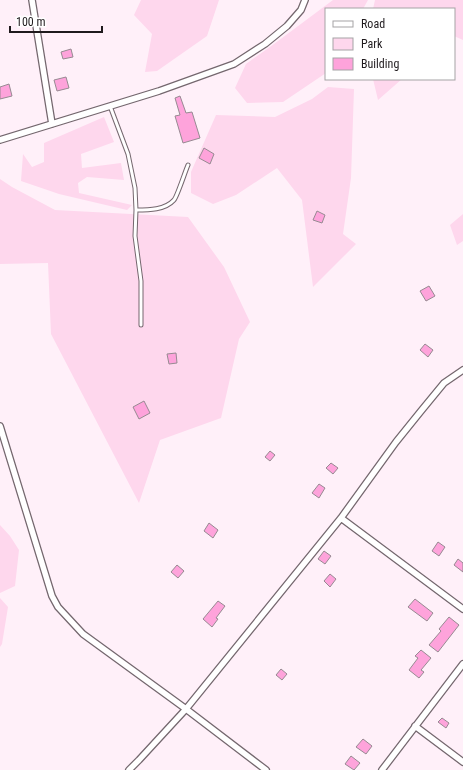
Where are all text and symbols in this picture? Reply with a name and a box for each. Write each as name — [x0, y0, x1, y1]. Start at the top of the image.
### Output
scale bar — [10, 8, 102, 34]
legend — [325, 8, 455, 80]
text: 100 m — [16, 15, 46, 29]
text: Road — [361, 17, 385, 31]
text: Park — [361, 37, 383, 51]
text: Building — [361, 57, 399, 71]

